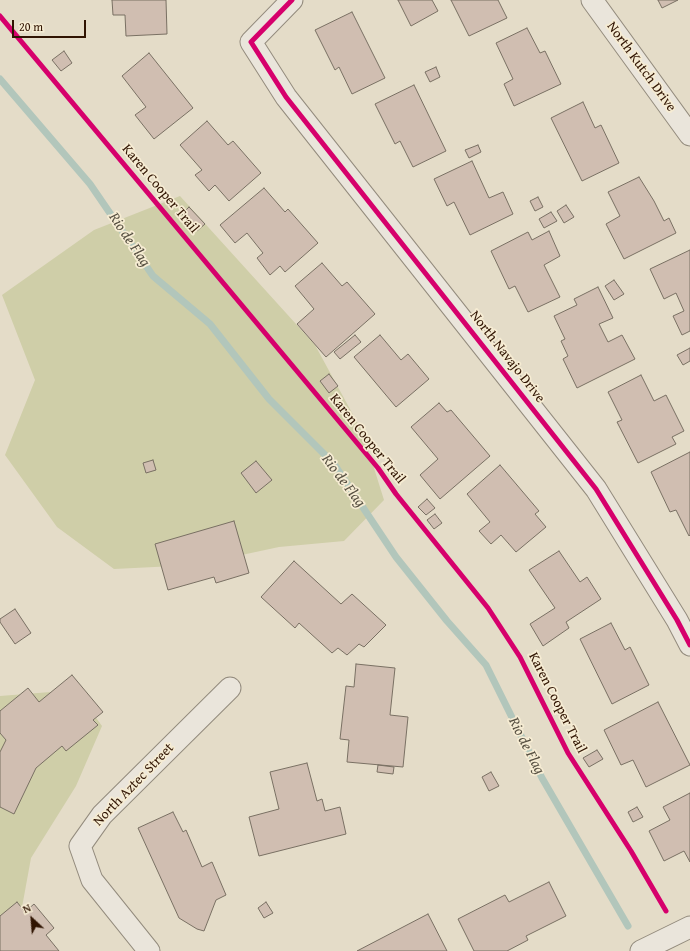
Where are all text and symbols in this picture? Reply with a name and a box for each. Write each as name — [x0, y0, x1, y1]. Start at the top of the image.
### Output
scale bar — [14, 12, 88, 38]
text: 20 m — [19, 18, 43, 35]
street label: North Kutch Drive — [603, 19, 679, 115]
street label: Karen Cooper Trail — [118, 141, 202, 237]
water label: Rio de Flag — [104, 209, 154, 271]
street label: North Navajo Drive — [466, 308, 548, 406]
street label: Karen Cooper Trail — [326, 391, 408, 487]
water label: Rio de Flag — [317, 451, 369, 511]
street label: Karen Cooper Trail — [524, 650, 590, 756]
water label: Rio de Flag — [504, 714, 548, 778]
street label: North Aztec Street — [90, 740, 178, 830]
north arrow — [12, 899, 52, 939]
text: N — [20, 899, 34, 917]

